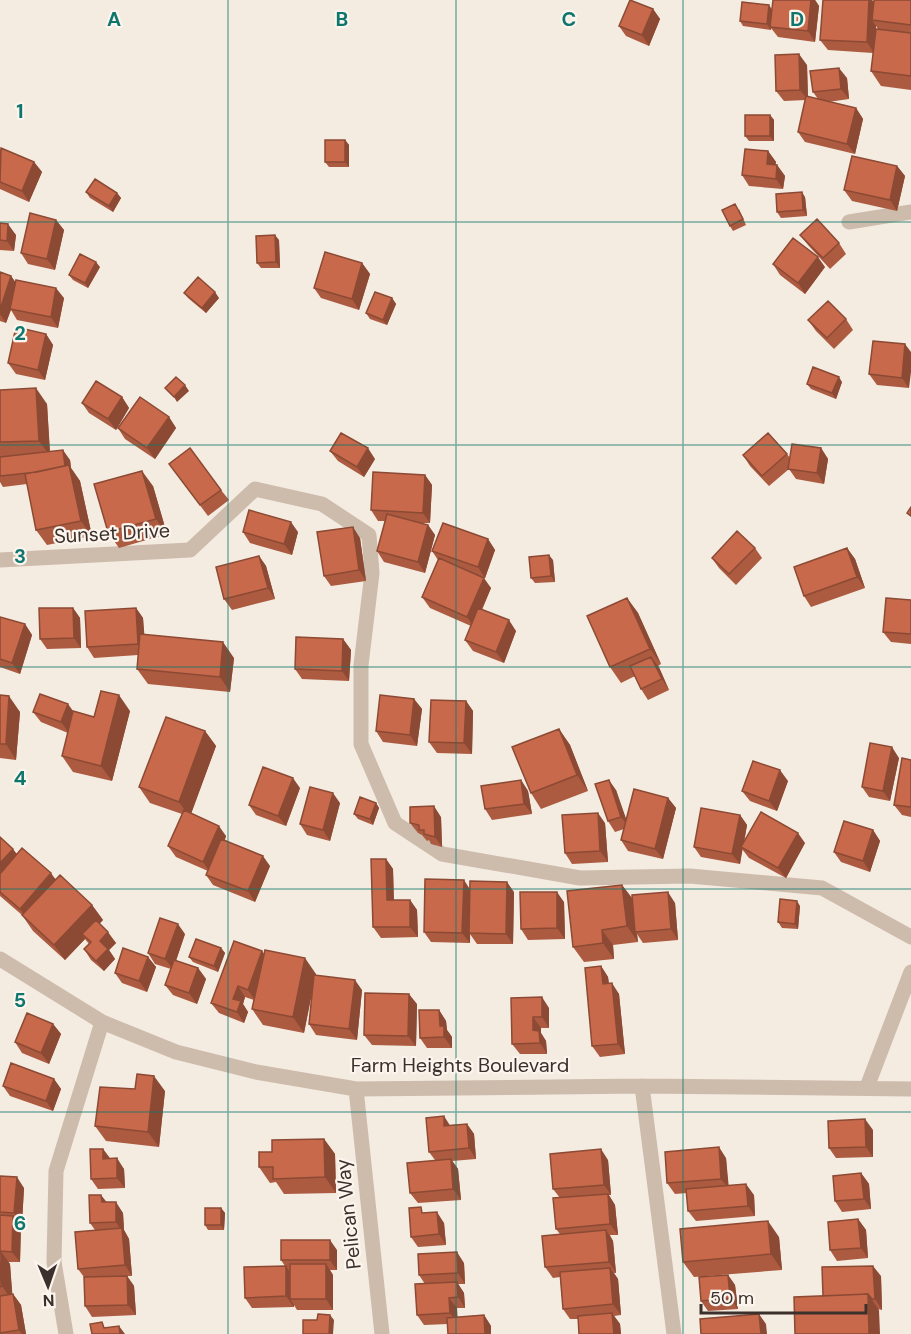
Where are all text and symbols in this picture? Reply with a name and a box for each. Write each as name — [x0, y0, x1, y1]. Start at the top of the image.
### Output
text: A — [107, 6, 121, 32]
text: B — [336, 6, 348, 32]
text: C — [562, 6, 576, 32]
text: D — [790, 6, 804, 32]
text: 1 — [16, 98, 24, 124]
text: 2 — [14, 320, 26, 346]
street label: Sunset Drive — [53, 517, 171, 549]
text: 3 — [14, 543, 26, 569]
text: 4 — [14, 765, 27, 791]
text: 5 — [14, 987, 26, 1013]
street label: Farm Heights Boulevard — [351, 1052, 569, 1078]
street label: Pelican Way — [329, 1158, 367, 1270]
text: 6 — [14, 1210, 26, 1236]
north arrow — [18, 1256, 78, 1316]
scale bar — [701, 1277, 866, 1315]
text: 50 m — [710, 1286, 754, 1310]
text: N — [42, 1290, 55, 1311]

